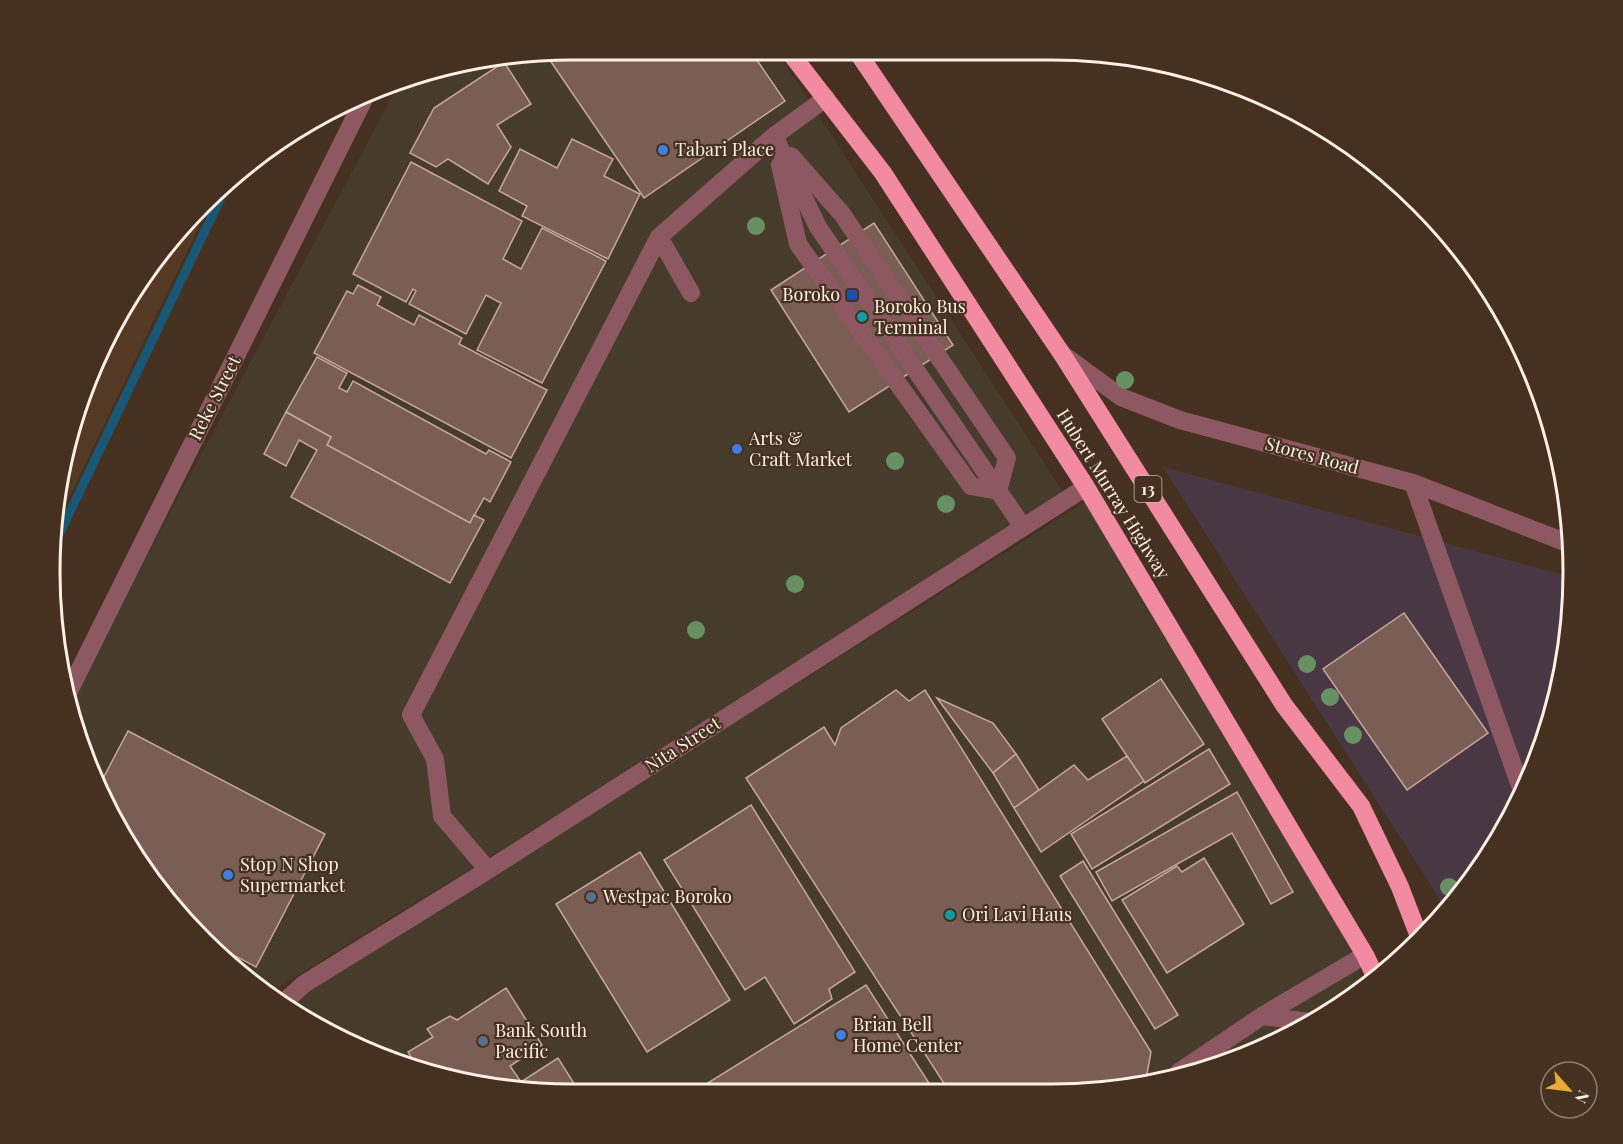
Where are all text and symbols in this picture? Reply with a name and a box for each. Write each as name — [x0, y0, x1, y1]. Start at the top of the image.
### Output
place label: Tabari Place — [675, 137, 774, 161]
marker: Tabari Place — [656, 143, 670, 157]
place label: Boroko — [782, 282, 840, 306]
marker: Boroko — [845, 288, 859, 302]
place label: Boroko Bus Terminal — [874, 294, 966, 339]
marker: Boroko Bus Terminal — [855, 310, 869, 324]
street label: Reke Street — [183, 351, 246, 444]
street label: Hubert Murray Highway — [1052, 404, 1176, 583]
place label: Arts & Craft Market — [748, 426, 853, 471]
street label: Stores Road — [1263, 431, 1362, 479]
marker: Arts & Craft Market — [730, 442, 744, 456]
road number: 13 — [1134, 476, 1162, 502]
street label: Nita Street — [640, 710, 725, 778]
place label: Stop N Shop Supermarket — [240, 852, 346, 897]
marker: Stop N Shop Supermarket — [221, 868, 235, 882]
place label: Westpac Boroko — [602, 884, 732, 908]
marker: Westpac Boroko — [584, 890, 598, 904]
place label: Ori Lavi Haus — [962, 902, 1072, 926]
marker: Ori Lavi Haus — [943, 908, 957, 922]
place label: Brian Bell Home Center — [853, 1012, 961, 1057]
place label: Bank South Pacific — [495, 1018, 588, 1063]
marker: Brian Bell Home Center — [834, 1028, 848, 1042]
marker: Bank South Pacific — [476, 1034, 490, 1048]
north arrow — [1539, 1060, 1599, 1120]
text: N — [1570, 1087, 1595, 1108]

